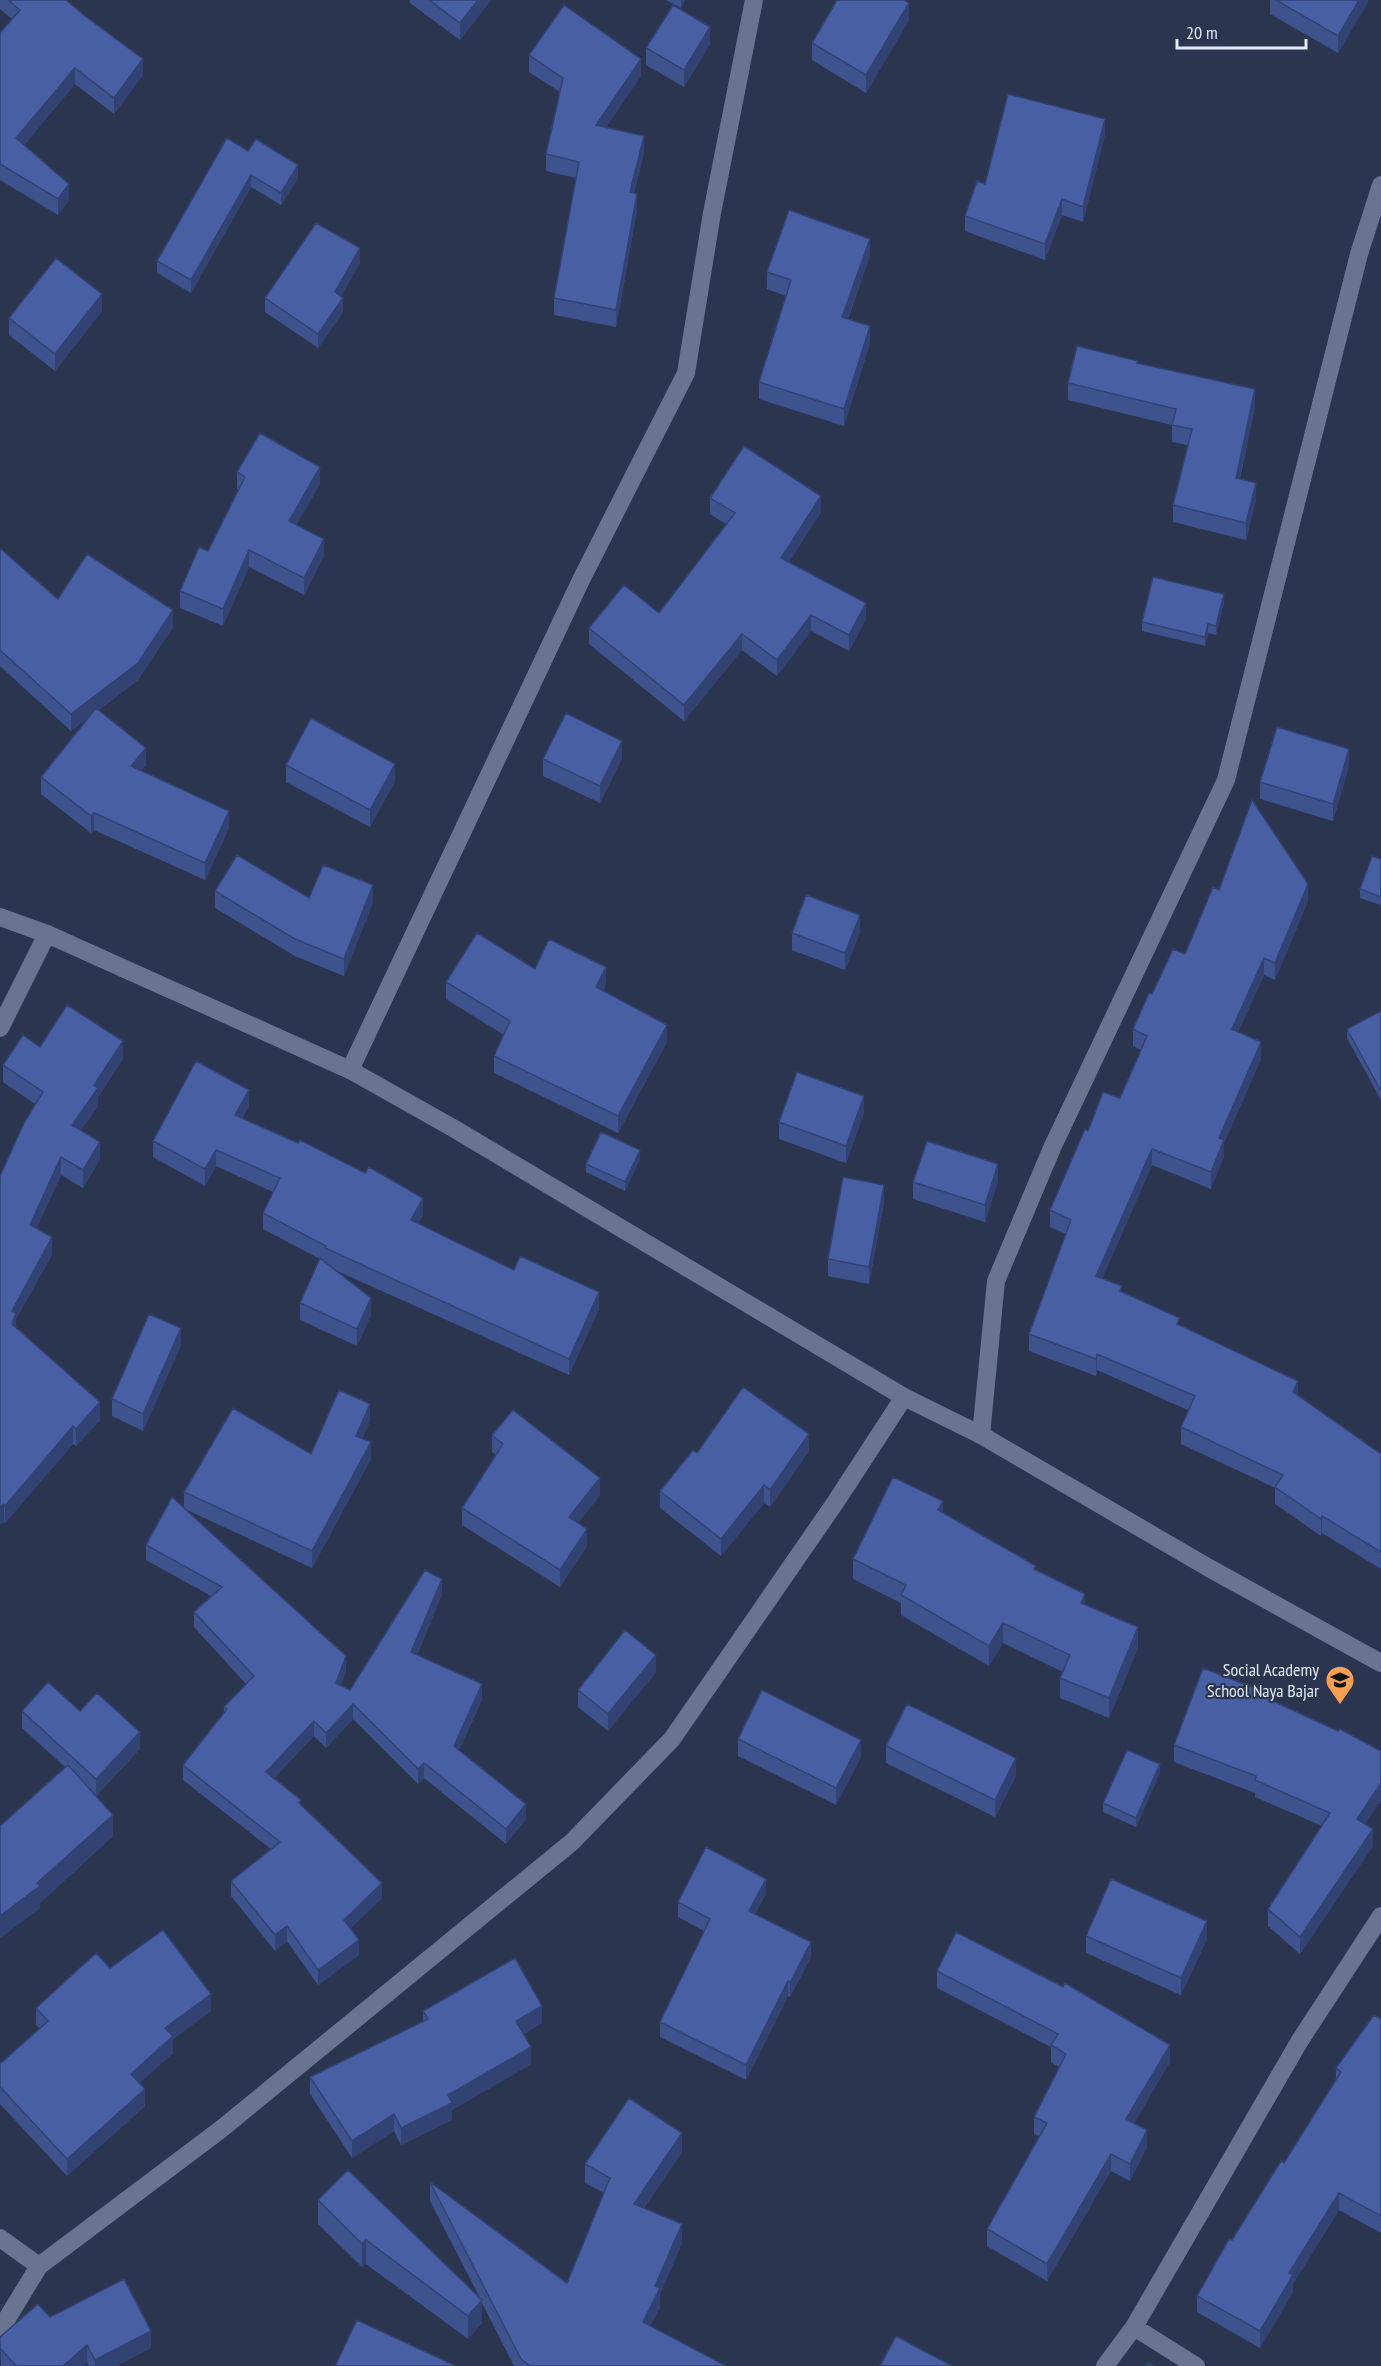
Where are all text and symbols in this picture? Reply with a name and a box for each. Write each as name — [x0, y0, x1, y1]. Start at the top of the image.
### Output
scale bar — [1177, 12, 1306, 50]
text: 20 m — [1186, 21, 1218, 44]
place label: Social Academy School Naya Bajar — [1207, 1658, 1319, 1702]
school or university icon: Social Academy School Naya Bajar — [1324, 1664, 1356, 1706]

